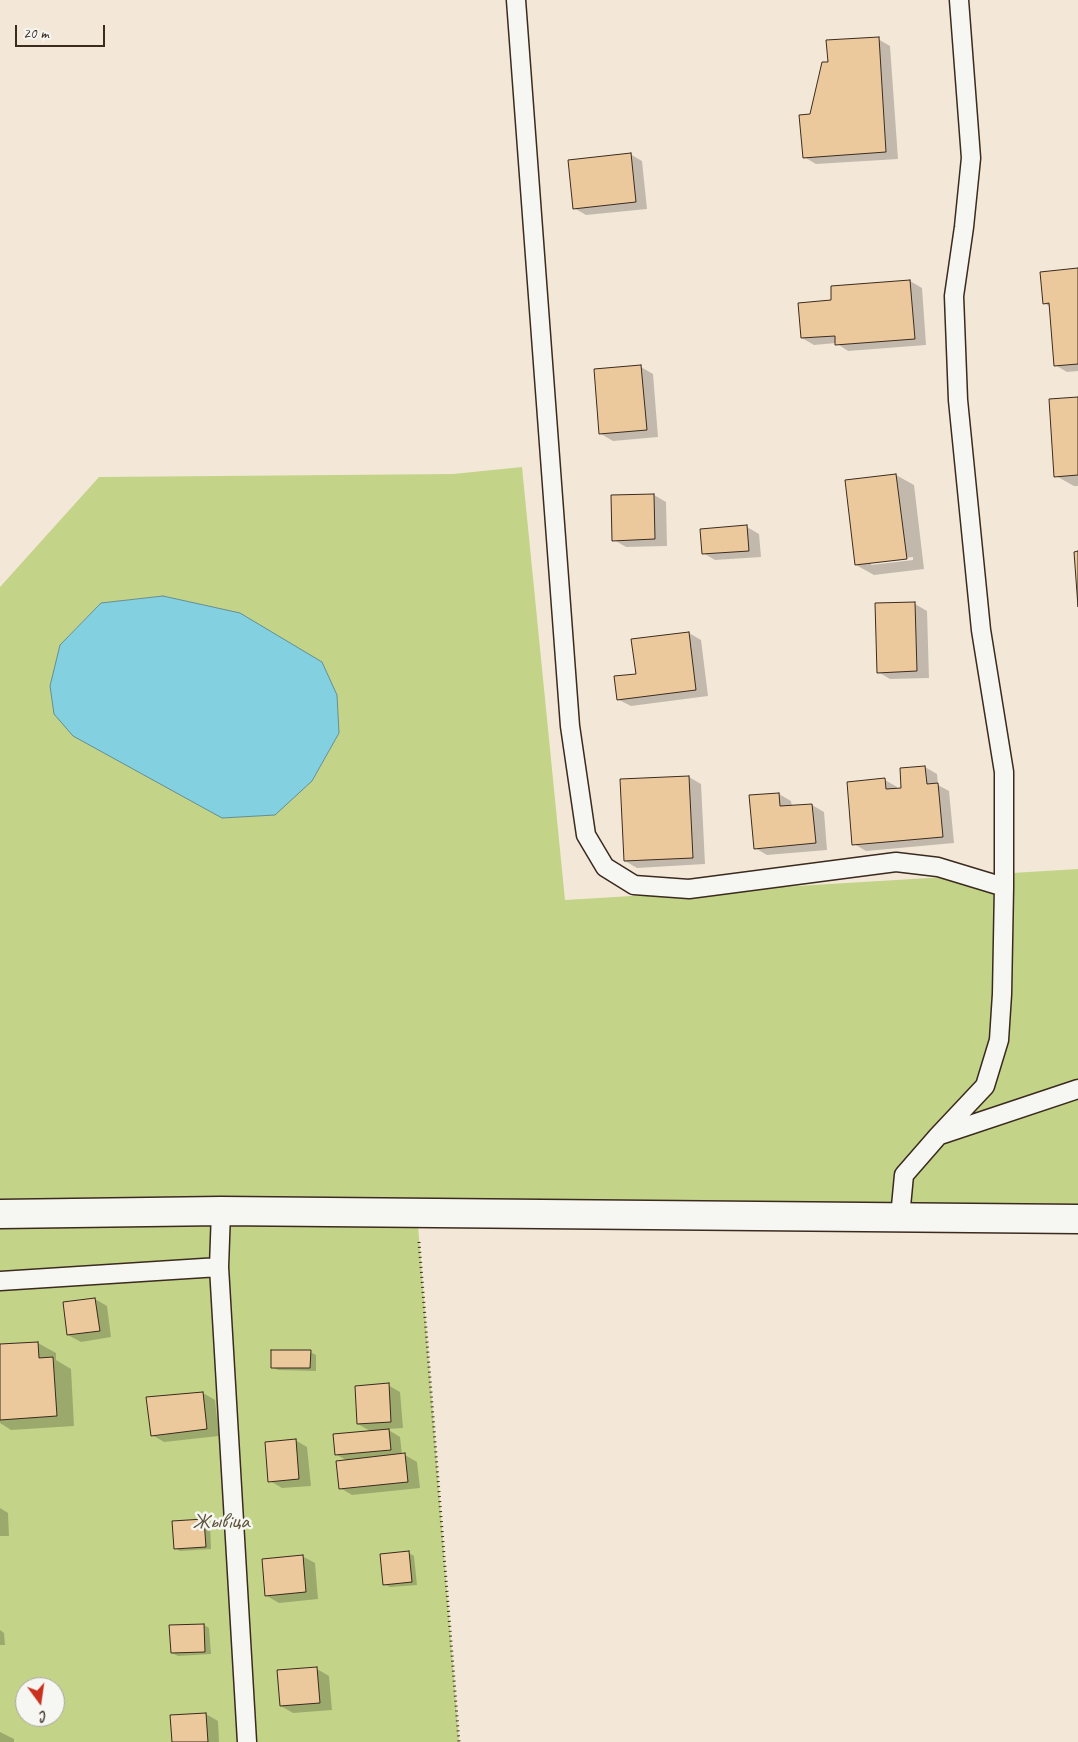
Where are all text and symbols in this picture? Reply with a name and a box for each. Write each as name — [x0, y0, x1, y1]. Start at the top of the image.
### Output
scale bar — [18, 15, 108, 47]
text: 20 m — [23, 24, 49, 43]
park label: Жывіца — [192, 1509, 250, 1535]
north arrow — [15, 1677, 65, 1727]
text: С — [38, 1707, 49, 1725]

